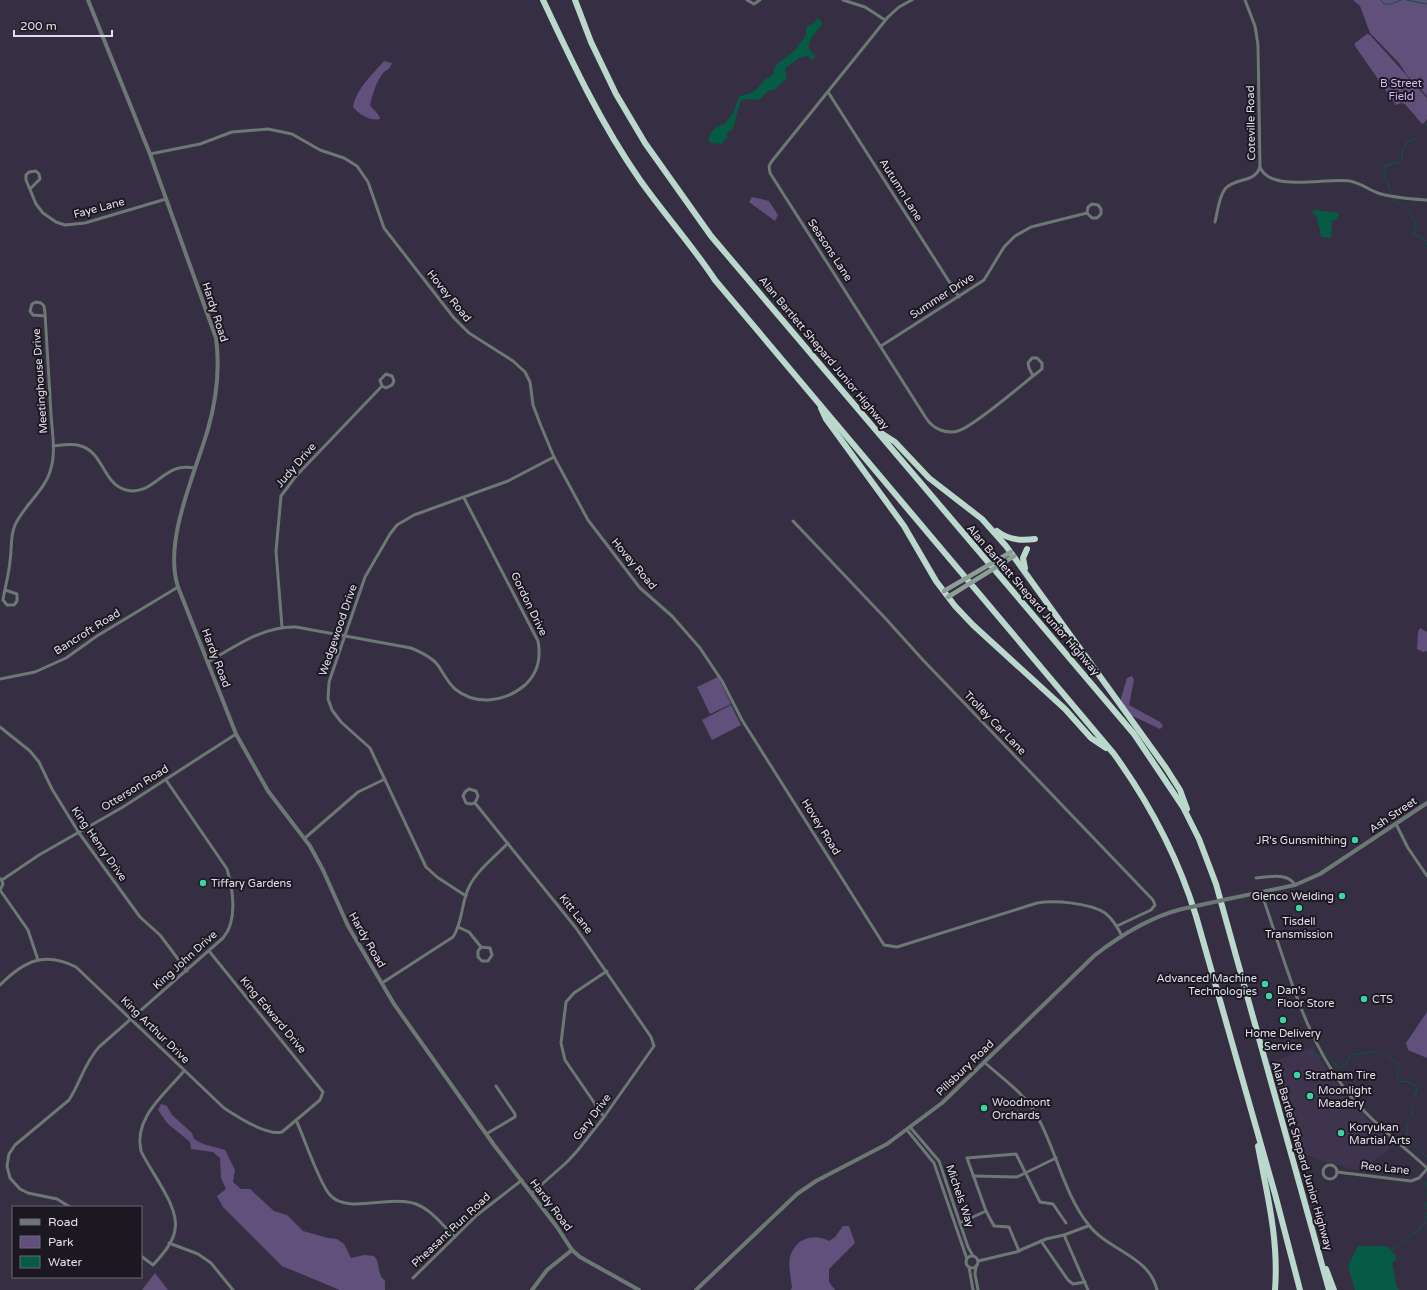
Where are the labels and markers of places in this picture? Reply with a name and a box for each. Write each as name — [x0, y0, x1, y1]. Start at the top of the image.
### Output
place label: JR's Gunsmithing — [1256, 834, 1347, 847]
marker: JR's Gunsmithing — [1350, 835, 1360, 845]
place label: Tiffary Gardens — [211, 877, 292, 890]
marker: Tiffary Gardens — [198, 878, 208, 888]
place label: Glenco Welding — [1252, 890, 1334, 903]
marker: Glenco Welding — [1337, 891, 1347, 901]
marker: Tisdell Transmission — [1294, 903, 1304, 913]
place label: Tisdell Transmission — [1265, 915, 1333, 941]
place label: Advanced Machine Technologies — [1156, 972, 1257, 998]
marker: Advanced Machine Technologies — [1260, 979, 1270, 989]
place label: Dan's Floor Store — [1277, 984, 1334, 1010]
marker: Dan's Floor Store — [1264, 991, 1274, 1001]
place label: CTS — [1372, 993, 1393, 1006]
marker: CTS — [1359, 994, 1369, 1004]
marker: Home Delivery Service — [1278, 1015, 1288, 1025]
place label: Home Delivery Service — [1245, 1027, 1321, 1053]
place label: Stratham Tire — [1305, 1069, 1376, 1082]
marker: Stratham Tire — [1292, 1070, 1302, 1080]
place label: Moonlight Meadery — [1318, 1084, 1372, 1110]
marker: Moonlight Meadery — [1305, 1091, 1315, 1101]
place label: Woodmont Orchards — [992, 1096, 1051, 1122]
marker: Woodmont Orchards — [979, 1103, 989, 1113]
place label: Koryukan Martial Arts — [1349, 1121, 1411, 1147]
marker: Koryukan Martial Arts — [1336, 1128, 1346, 1138]

